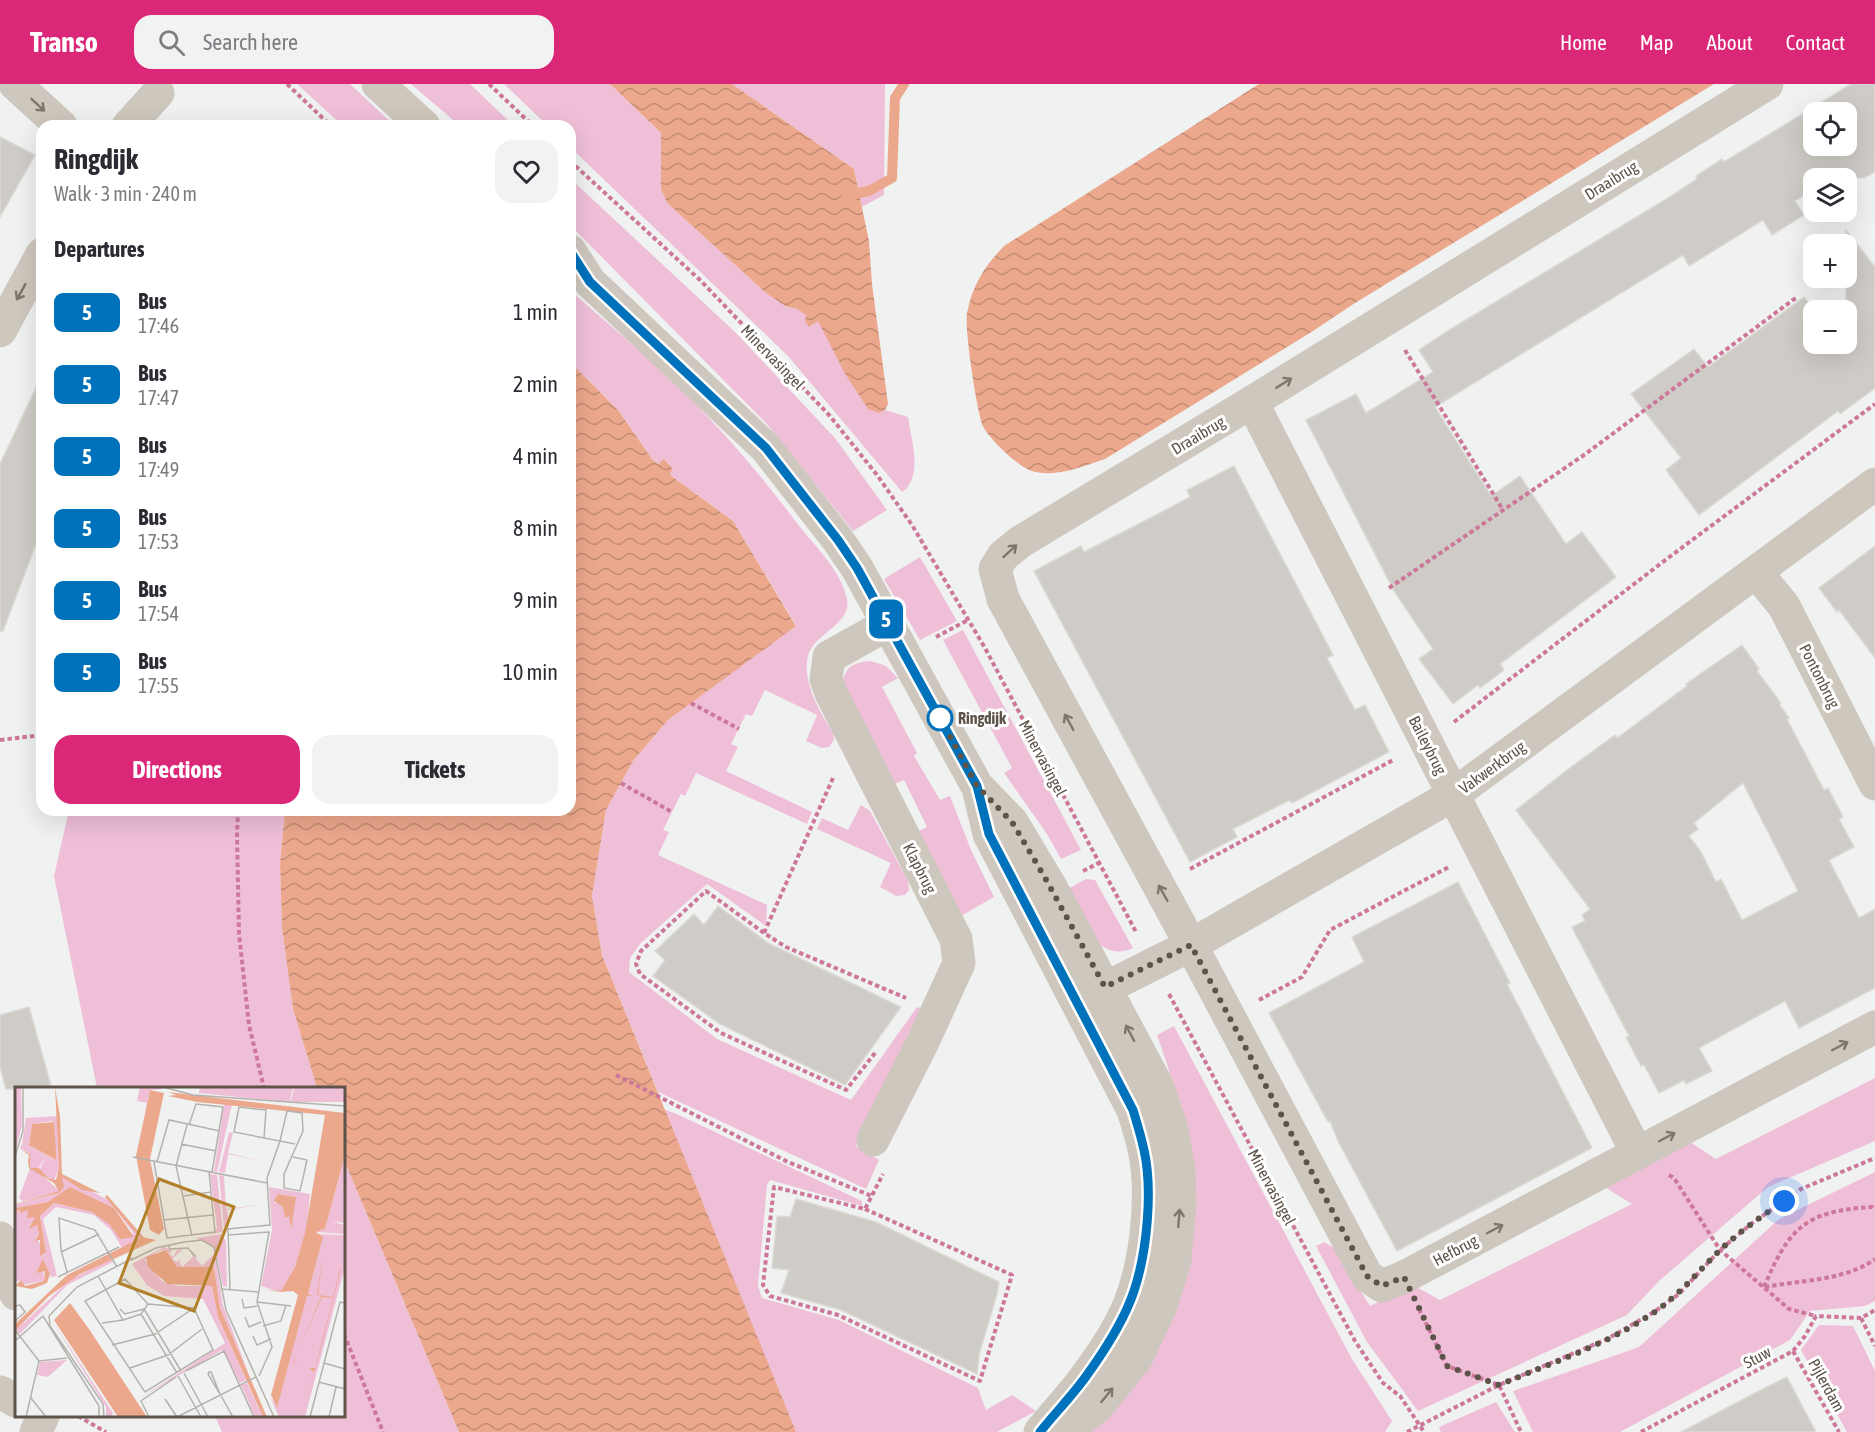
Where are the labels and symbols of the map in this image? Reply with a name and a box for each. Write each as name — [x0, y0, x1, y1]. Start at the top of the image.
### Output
one-way arrow — [30, 98, 45, 112]
street label: Draaibrug — [1581, 157, 1641, 204]
one-way arrow — [15, 283, 26, 301]
street label: Minervasingel — [737, 321, 809, 394]
one-way arrow — [1275, 376, 1292, 388]
street label: Draaibrug — [1168, 412, 1228, 459]
one-way arrow — [1003, 544, 1018, 558]
line badge: 5 — [866, 600, 906, 638]
street label: Pontonbrug — [1795, 641, 1844, 712]
marker: Ringdijk — [927, 705, 953, 731]
place label: Ringdijk — [958, 709, 1007, 727]
street label: Baileybrug — [1405, 713, 1450, 778]
one-way arrow — [1063, 714, 1075, 731]
street label: Minervasingel — [1015, 717, 1071, 800]
street label: Vakwerkbrug — [1455, 737, 1529, 798]
street label: Klapbrug — [899, 840, 940, 897]
one-way arrow — [1157, 885, 1168, 903]
one-way arrow — [1124, 1025, 1136, 1042]
one-way arrow — [1830, 1040, 1848, 1051]
inset map — [15, 1087, 345, 1417]
one-way arrow — [1658, 1131, 1675, 1143]
street label: Minervasingel — [1244, 1146, 1300, 1229]
your location — [1769, 1186, 1799, 1216]
one-way arrow — [1174, 1209, 1185, 1229]
one-way arrow — [1486, 1222, 1504, 1234]
street label: Hefbrug — [1430, 1231, 1481, 1270]
street label: Stuw — [1740, 1342, 1774, 1372]
street label: Pijlerdam — [1804, 1355, 1849, 1415]
one-way arrow — [1101, 1388, 1114, 1404]

